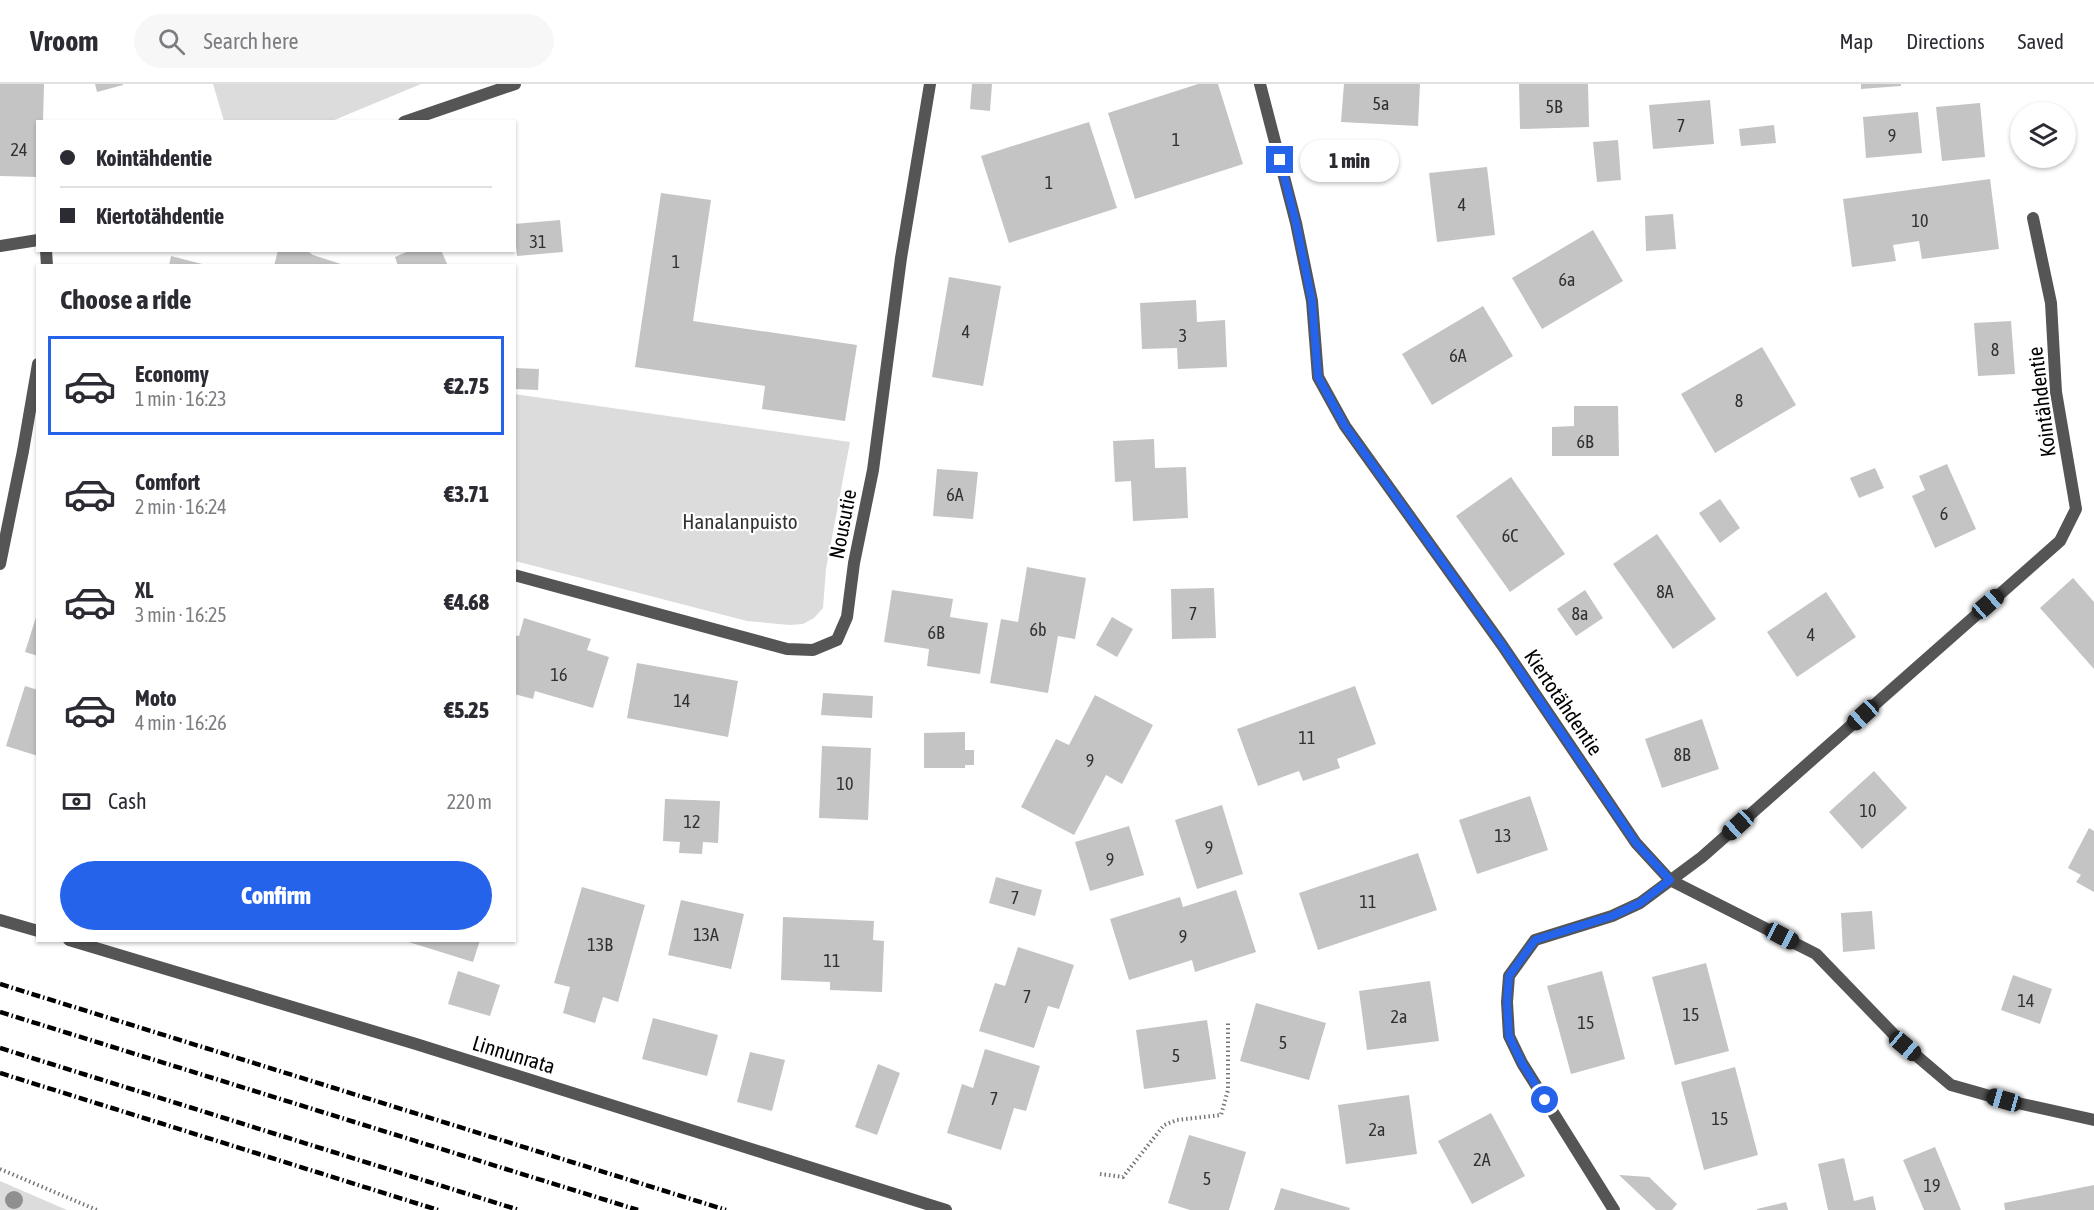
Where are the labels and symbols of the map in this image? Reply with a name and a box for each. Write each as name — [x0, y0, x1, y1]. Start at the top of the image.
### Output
house number: 5a — [1373, 93, 1389, 114]
house number: 5B — [1546, 96, 1563, 117]
house number: 7 — [1677, 115, 1685, 136]
house number: 9 — [1888, 125, 1896, 146]
house number: 1 — [1172, 129, 1180, 150]
house number: 24 — [11, 139, 27, 160]
callout: 1 min — [1301, 139, 1400, 181]
route end — [1266, 146, 1293, 173]
house number: 1 — [1045, 172, 1053, 193]
house number: 4 — [1458, 194, 1466, 215]
house number: 10 — [1912, 210, 1928, 231]
house number: 31 — [530, 231, 546, 252]
house number: 1 — [672, 251, 680, 272]
house number: 6a — [1559, 269, 1575, 290]
house number: 4 — [962, 321, 970, 342]
house number: 3 — [1179, 325, 1187, 346]
house number: 8 — [1991, 339, 1999, 360]
house number: 6A — [1449, 345, 1467, 366]
street label: Kointähdentie — [2022, 346, 2060, 458]
house number: 8 — [1735, 390, 1743, 411]
house number: 6B — [1577, 431, 1594, 452]
house number: 6A — [946, 484, 964, 505]
street label: Nousutie — [824, 487, 860, 561]
house number: 6 — [1940, 503, 1948, 524]
park label: Hanalanpuisto — [682, 509, 798, 533]
house number: 6C — [1502, 525, 1518, 546]
house number: 8A — [1656, 581, 1674, 602]
car — [1969, 585, 2007, 623]
house number: 7 — [1189, 603, 1197, 624]
house number: 8a — [1572, 603, 1588, 624]
house number: 6b — [1030, 619, 1047, 640]
house number: 6B — [928, 622, 945, 643]
house number: 4 — [1807, 624, 1815, 645]
street label: Kiertotähdentie — [1520, 645, 1608, 759]
house number: 16 — [551, 664, 567, 685]
house number: 14 — [674, 690, 690, 711]
car — [1844, 696, 1882, 734]
house number: 11 — [1299, 727, 1315, 748]
house number: 8B — [1674, 744, 1691, 765]
house number: 9 — [1086, 750, 1094, 771]
house number: 10 — [837, 773, 853, 794]
house number: 10 — [1860, 800, 1876, 821]
car — [1719, 806, 1757, 844]
house number: 12 — [684, 811, 700, 832]
house number: 13 — [1495, 825, 1511, 846]
house number: 9 — [1205, 837, 1213, 858]
house number: 9 — [1106, 849, 1114, 870]
house number: 7 — [1011, 887, 1019, 908]
house number: 11 — [1360, 891, 1376, 912]
car — [1762, 920, 1802, 952]
house number: 13A — [693, 924, 719, 945]
house number: 9 — [1179, 926, 1187, 947]
house number: 13B — [587, 934, 613, 955]
house number: 11 — [824, 950, 840, 971]
house number: 7 — [1023, 986, 1031, 1007]
house number: 14 — [2018, 990, 2034, 1011]
house number: 15 — [1683, 1004, 1699, 1025]
house number: 2a — [1391, 1006, 1407, 1027]
house number: 15 — [1578, 1012, 1594, 1033]
car — [1885, 1028, 1925, 1064]
street label: Linnunrata — [470, 1030, 558, 1078]
house number: 5 — [1279, 1032, 1287, 1053]
house number: 5 — [1172, 1045, 1180, 1066]
route start — [1531, 1086, 1558, 1113]
car — [1984, 1086, 2024, 1114]
house number: 7 — [990, 1088, 998, 1109]
house number: 15 — [1712, 1108, 1728, 1129]
house number: 2a — [1369, 1119, 1385, 1140]
house number: 2A — [1473, 1149, 1491, 1170]
house number: 5 — [1203, 1168, 1211, 1189]
house number: 19 — [1924, 1175, 1940, 1196]

